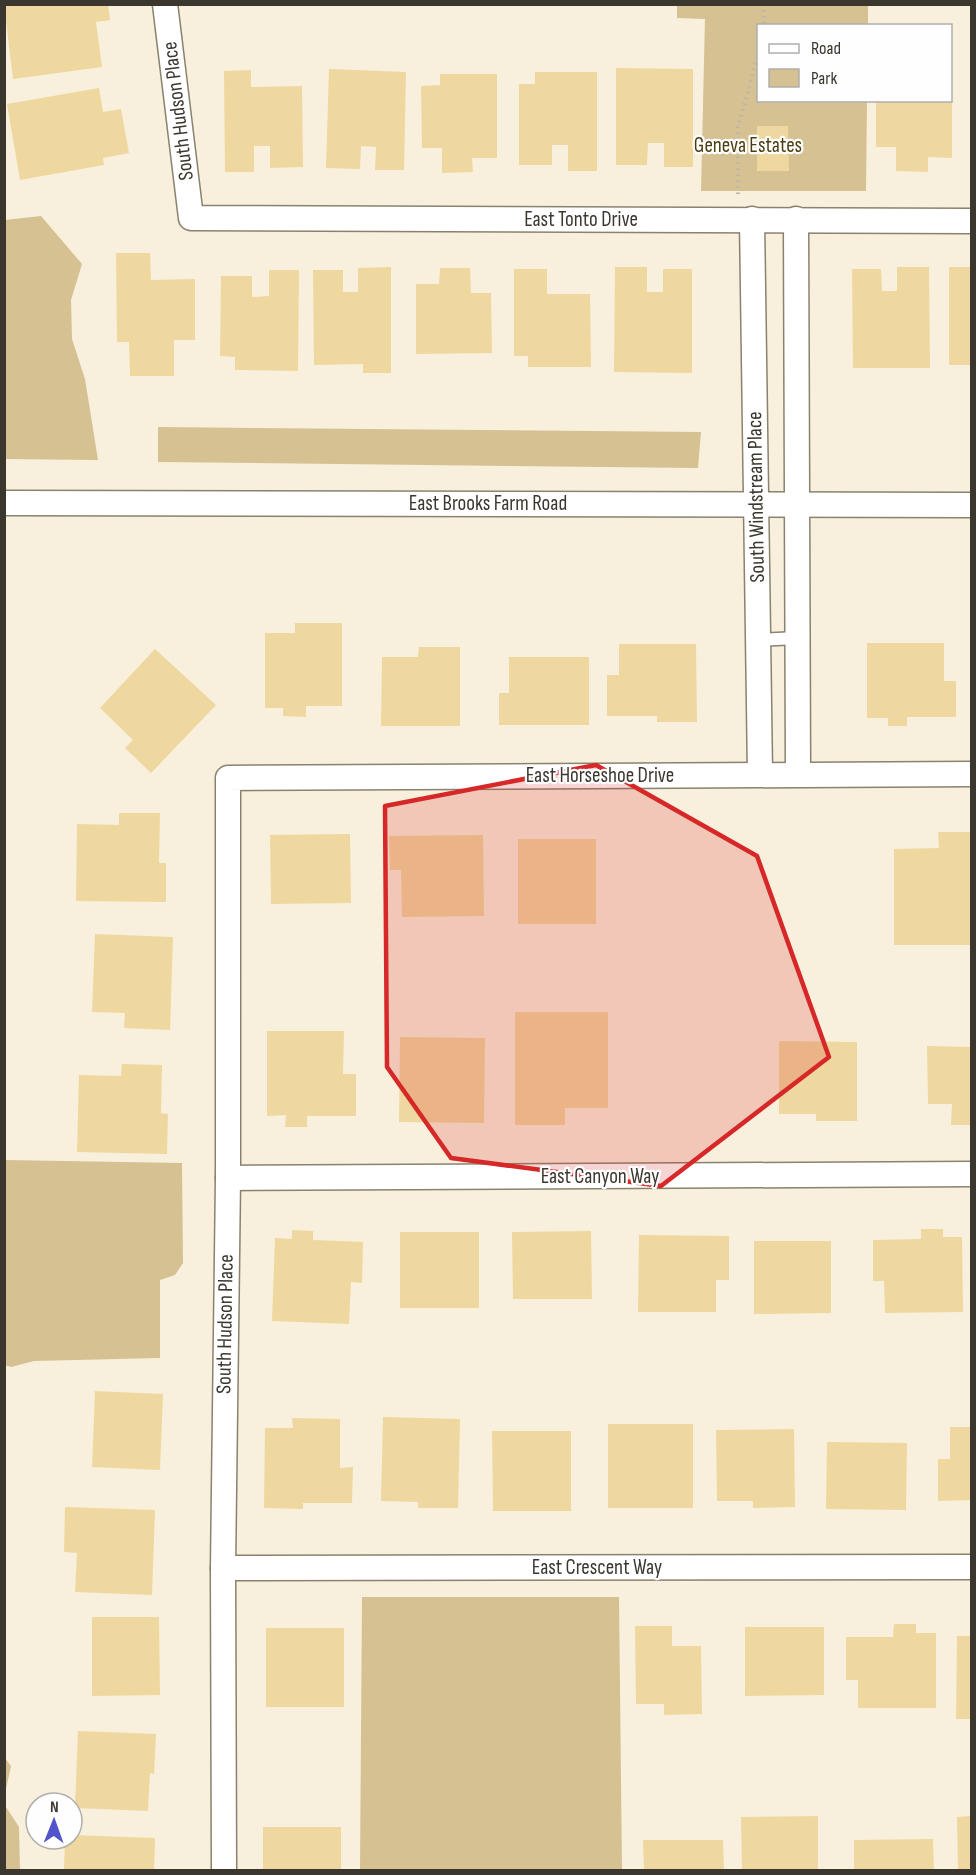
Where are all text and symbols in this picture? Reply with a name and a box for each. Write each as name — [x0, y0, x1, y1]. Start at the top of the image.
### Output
legend — [757, 24, 952, 102]
text: Road — [811, 38, 841, 59]
street label: South Hudson Place — [157, 40, 199, 182]
text: Park — [811, 68, 837, 89]
park label: Geneva Estates — [694, 133, 802, 158]
street label: East Tonto Drive — [524, 207, 638, 232]
street label: South Windstream Place — [742, 411, 770, 583]
street label: East Brooks Farm Road — [409, 491, 567, 516]
street label: East Horseshoe Drive — [526, 763, 674, 788]
street label: East Canyon Way — [541, 1164, 659, 1189]
street label: South Hudson Place — [211, 1254, 239, 1394]
street label: East Crescent Way — [532, 1555, 662, 1580]
north arrow — [24, 1791, 84, 1851]
text: N — [50, 1798, 59, 1817]

